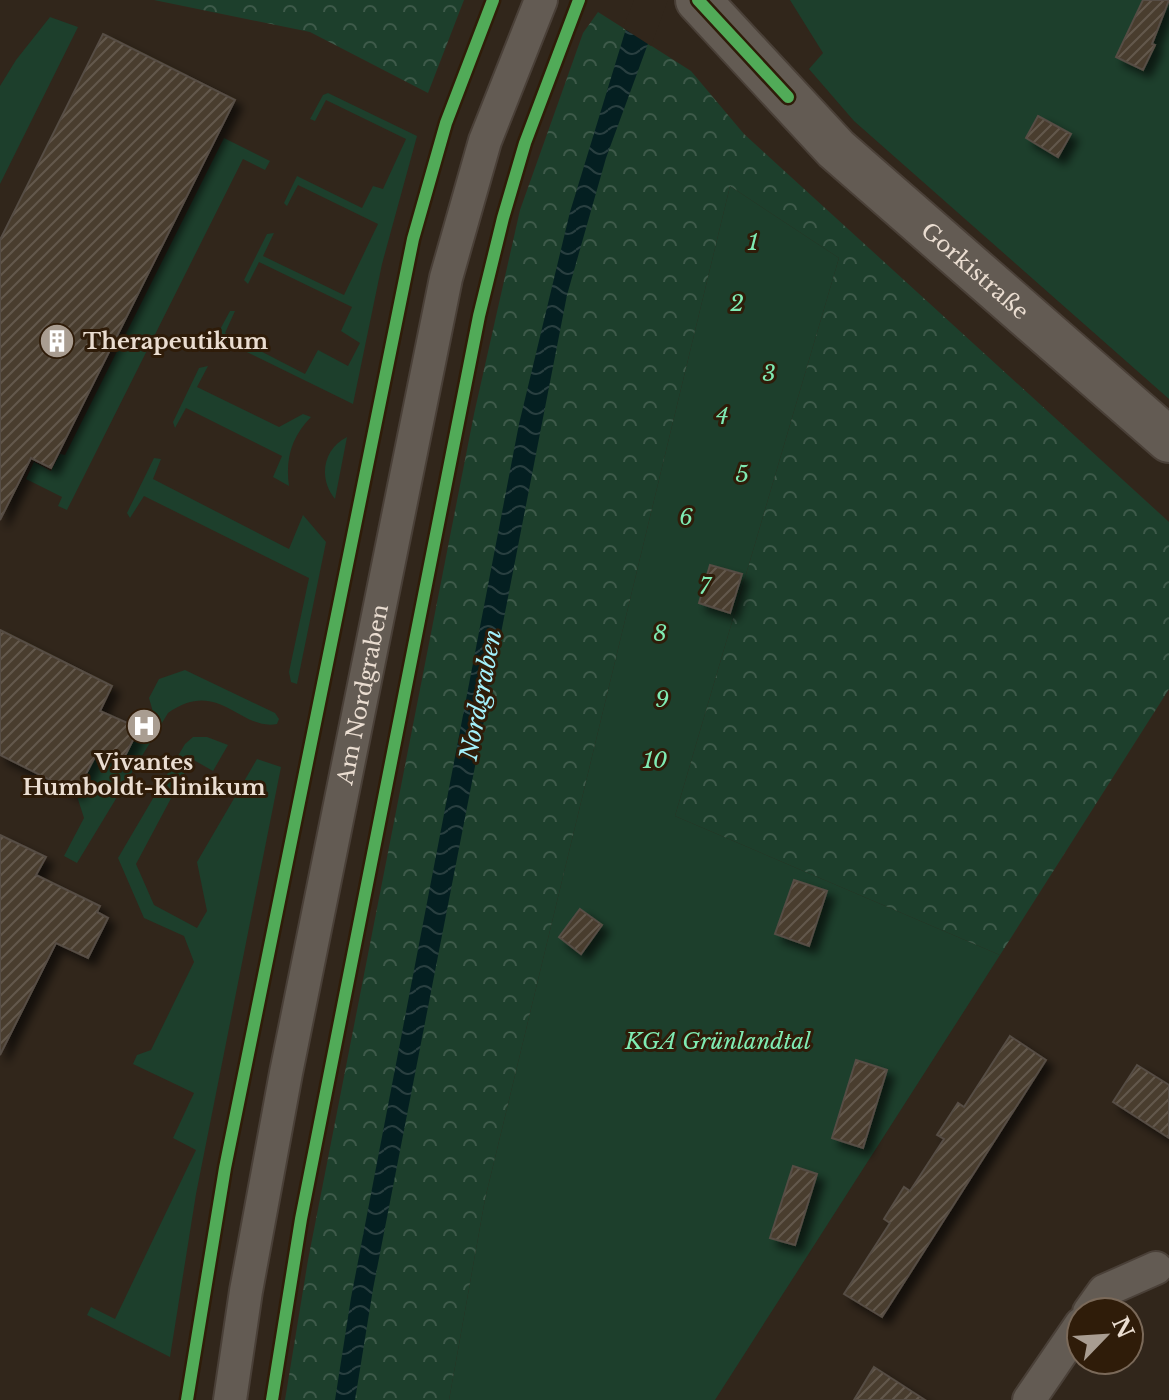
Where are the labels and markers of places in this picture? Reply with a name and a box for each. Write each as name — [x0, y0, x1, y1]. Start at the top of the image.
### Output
building icon: Therapeutikum — [38, 322, 76, 360]
place label: Therapeutikum — [83, 328, 268, 355]
hospital icon: Vivantes Humboldt-Klinikum — [125, 707, 163, 745]
place label: Vivantes Humboldt-Klinikum — [22, 749, 266, 801]

